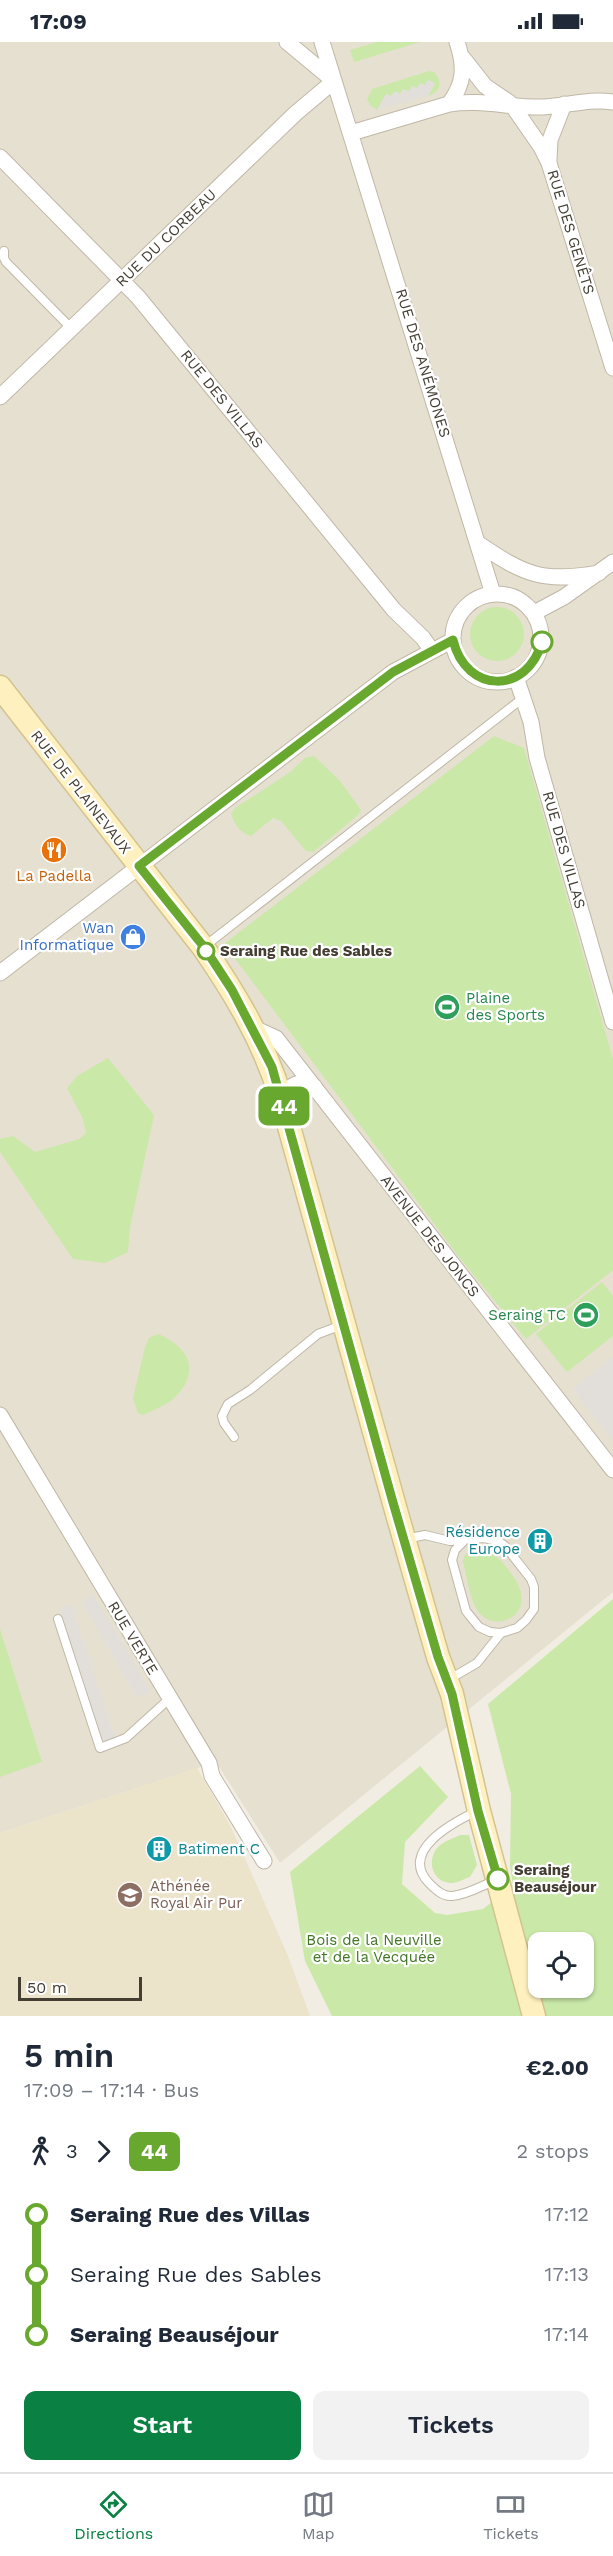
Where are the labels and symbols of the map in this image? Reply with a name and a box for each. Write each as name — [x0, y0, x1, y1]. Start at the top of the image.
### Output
street label: RUE DES GENÊTS — [543, 167, 599, 297]
street label: RUE DU CORBEAU — [112, 185, 220, 291]
street label: RUE DES ANÉMONES — [392, 286, 454, 440]
street label: RUE DES VILLAS — [177, 346, 267, 452]
unlabelled marker — [531, 631, 553, 653]
street label: RUE DE PLAINEVAUX — [27, 727, 135, 857]
street label: RUE DES VILLAS — [539, 789, 589, 911]
restaurant icon: La Padella — [39, 835, 69, 865]
place label: La Padella — [16, 867, 92, 885]
place label: Wan Informatique — [20, 919, 114, 954]
shop icon: Wan Informatique — [118, 922, 148, 952]
marker: Seraing Rue des Sables — [197, 942, 215, 960]
place label: Seraing Rue des Sables — [220, 942, 392, 960]
place label: Plaine des Sports — [466, 989, 545, 1024]
sports icon: Plaine des Sports — [432, 992, 462, 1022]
line badge: 44 — [257, 1086, 311, 1126]
street label: AVENUE DES JONCS — [377, 1171, 483, 1301]
sports icon: Seraing TC — [571, 1300, 601, 1330]
place label: Seraing TC — [488, 1306, 566, 1324]
place label: Résidence Europe — [445, 1523, 520, 1558]
building icon: Résidence Europe — [525, 1526, 555, 1556]
street label: RUE VERTE — [104, 1598, 162, 1678]
building icon: Batiment C — [144, 1834, 174, 1864]
place label: Batiment C — [178, 1840, 260, 1858]
place label: Seraing Beauséjour — [514, 1861, 597, 1896]
marker: Seraing Beauséjour — [487, 1868, 509, 1890]
place label: Athénée Royal Air Pur — [150, 1877, 242, 1912]
school or university icon: Athénée Royal Air Pur — [115, 1880, 145, 1910]
park label: Bois de la Neuville et de la Vecquée — [306, 1931, 442, 1966]
scale bar — [18, 1974, 142, 2002]

